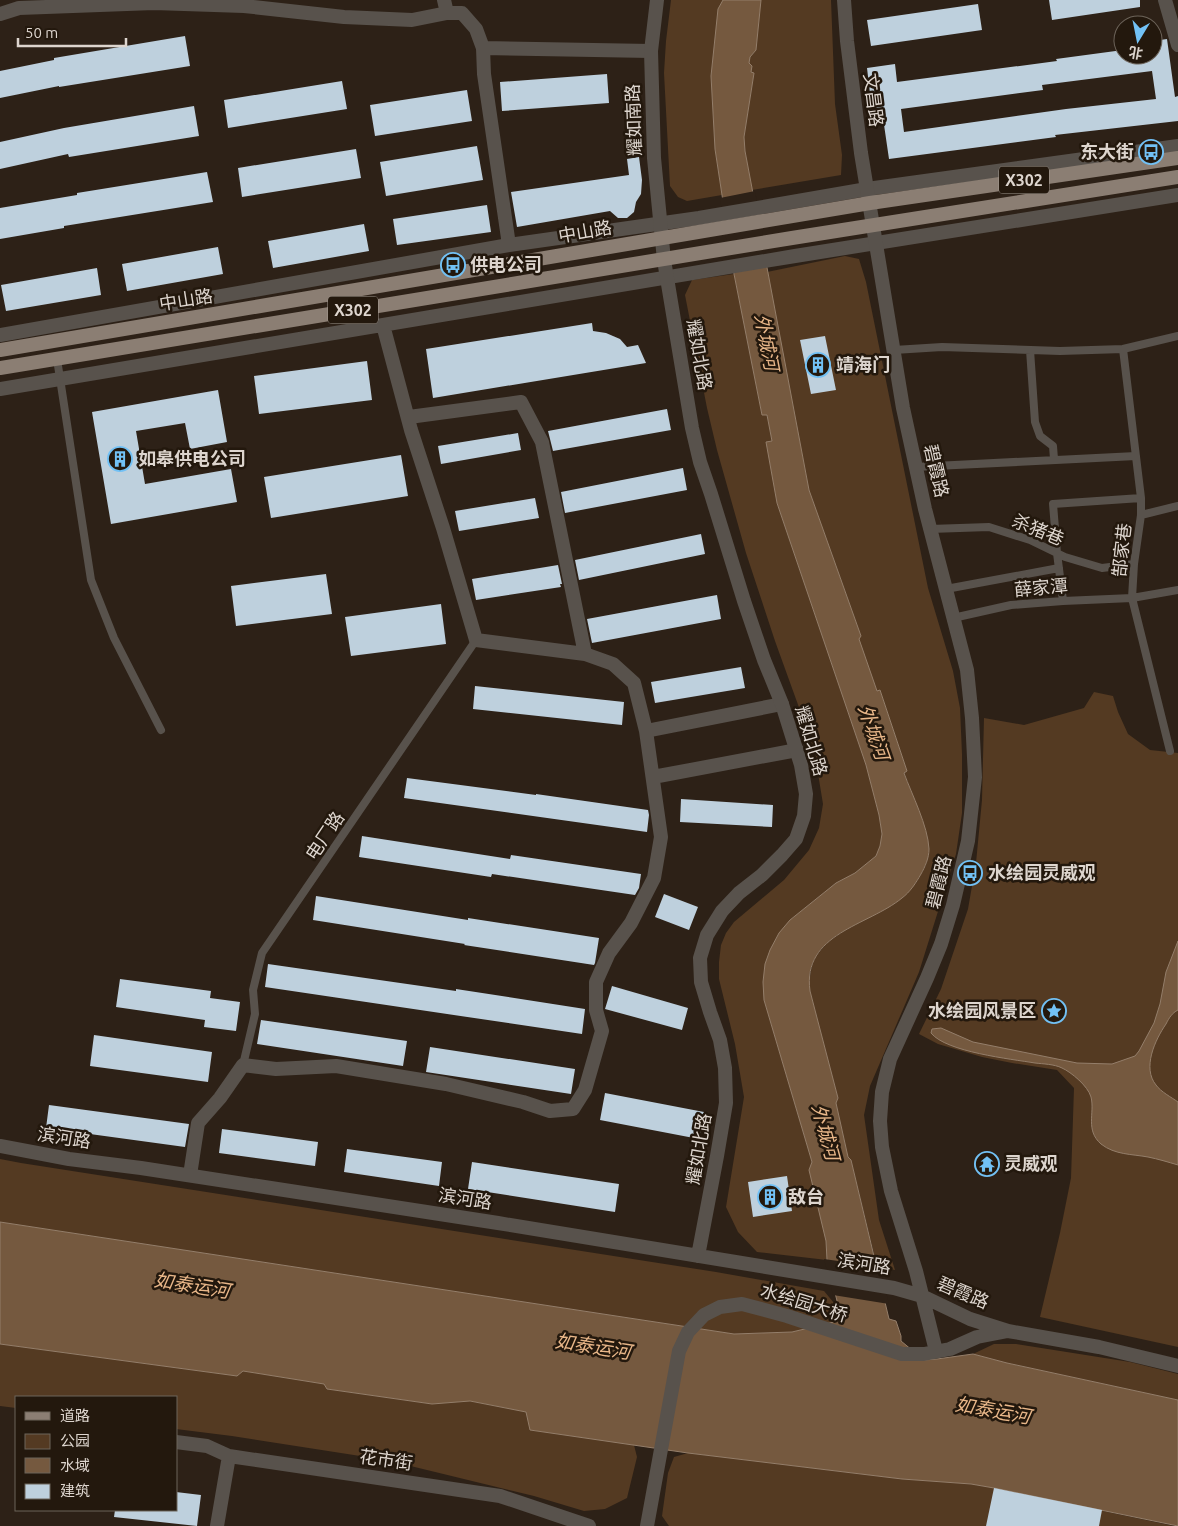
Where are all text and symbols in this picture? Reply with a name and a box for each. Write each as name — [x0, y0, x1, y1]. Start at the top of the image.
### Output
scale bar — [18, 15, 125, 47]
north arrow — [1113, 15, 1163, 65]
text: 50 m — [25, 24, 58, 41]
text: 北 — [1127, 44, 1144, 62]
street label: 文昌路 — [861, 72, 887, 128]
street label: 耀如南路 — [622, 84, 644, 156]
bus stop icon: 东大街 — [1138, 139, 1164, 165]
place label: 东大街 — [1080, 141, 1134, 161]
road number: X302 — [999, 166, 1049, 194]
street label: 中山路 — [557, 216, 613, 246]
bus stop icon: 供电公司 — [440, 252, 466, 278]
place label: 供电公司 — [470, 254, 542, 274]
street label: 中山路 — [158, 285, 214, 313]
road number: X302 — [328, 296, 378, 324]
water label: 外城河 — [751, 312, 784, 376]
street label: 耀如北路 — [684, 318, 716, 392]
building icon: 靖海门 — [805, 352, 831, 378]
place label: 靖海门 — [836, 354, 890, 374]
street label: 碧霞路 — [921, 442, 953, 499]
building icon: 如皋供电公司 — [107, 446, 133, 472]
place label: 如皋供电公司 — [138, 448, 246, 468]
street label: 杀猪巷 — [1010, 510, 1067, 548]
street label: 郜家巷 — [1108, 522, 1134, 578]
street label: 薛家潭 — [1013, 575, 1069, 599]
water label: 外城河 — [854, 701, 895, 766]
street label: 耀如北路 — [792, 703, 831, 778]
street label: 电厂路 — [301, 807, 348, 863]
street label: 碧霞路 — [922, 853, 954, 910]
bus stop icon: 水绘园灵威观 — [957, 860, 983, 886]
place label: 水绘园灵威观 — [988, 862, 1096, 882]
place icon: 水绘园风景区 — [1041, 998, 1067, 1024]
place label: 水绘园风景区 — [928, 1000, 1036, 1020]
water label: 外城河 — [808, 1102, 845, 1166]
street label: 耀如北路 — [682, 1112, 714, 1186]
street label: 滨河路 — [36, 1123, 92, 1151]
temple icon: 灵威观 — [974, 1151, 1000, 1177]
place label: 灵威观 — [1004, 1153, 1058, 1173]
street label: 滨河路 — [437, 1184, 493, 1212]
building icon: 敌台 — [757, 1184, 783, 1210]
place label: 敌台 — [788, 1186, 824, 1206]
street label: 滨河路 — [836, 1249, 892, 1277]
water label: 如泰运河 — [153, 1268, 235, 1302]
street label: 碧霞路 — [935, 1272, 992, 1312]
street label: 水绘园大桥 — [758, 1279, 850, 1325]
water label: 如泰运河 — [554, 1329, 636, 1363]
water label: 如泰运河 — [954, 1393, 1036, 1428]
legend — [15, 1396, 178, 1511]
text: 道路 — [60, 1407, 90, 1424]
text: 公园 — [60, 1432, 90, 1449]
street label: 花市街 — [358, 1445, 414, 1473]
text: 水域 — [60, 1457, 90, 1474]
text: 建筑 — [60, 1482, 90, 1499]

